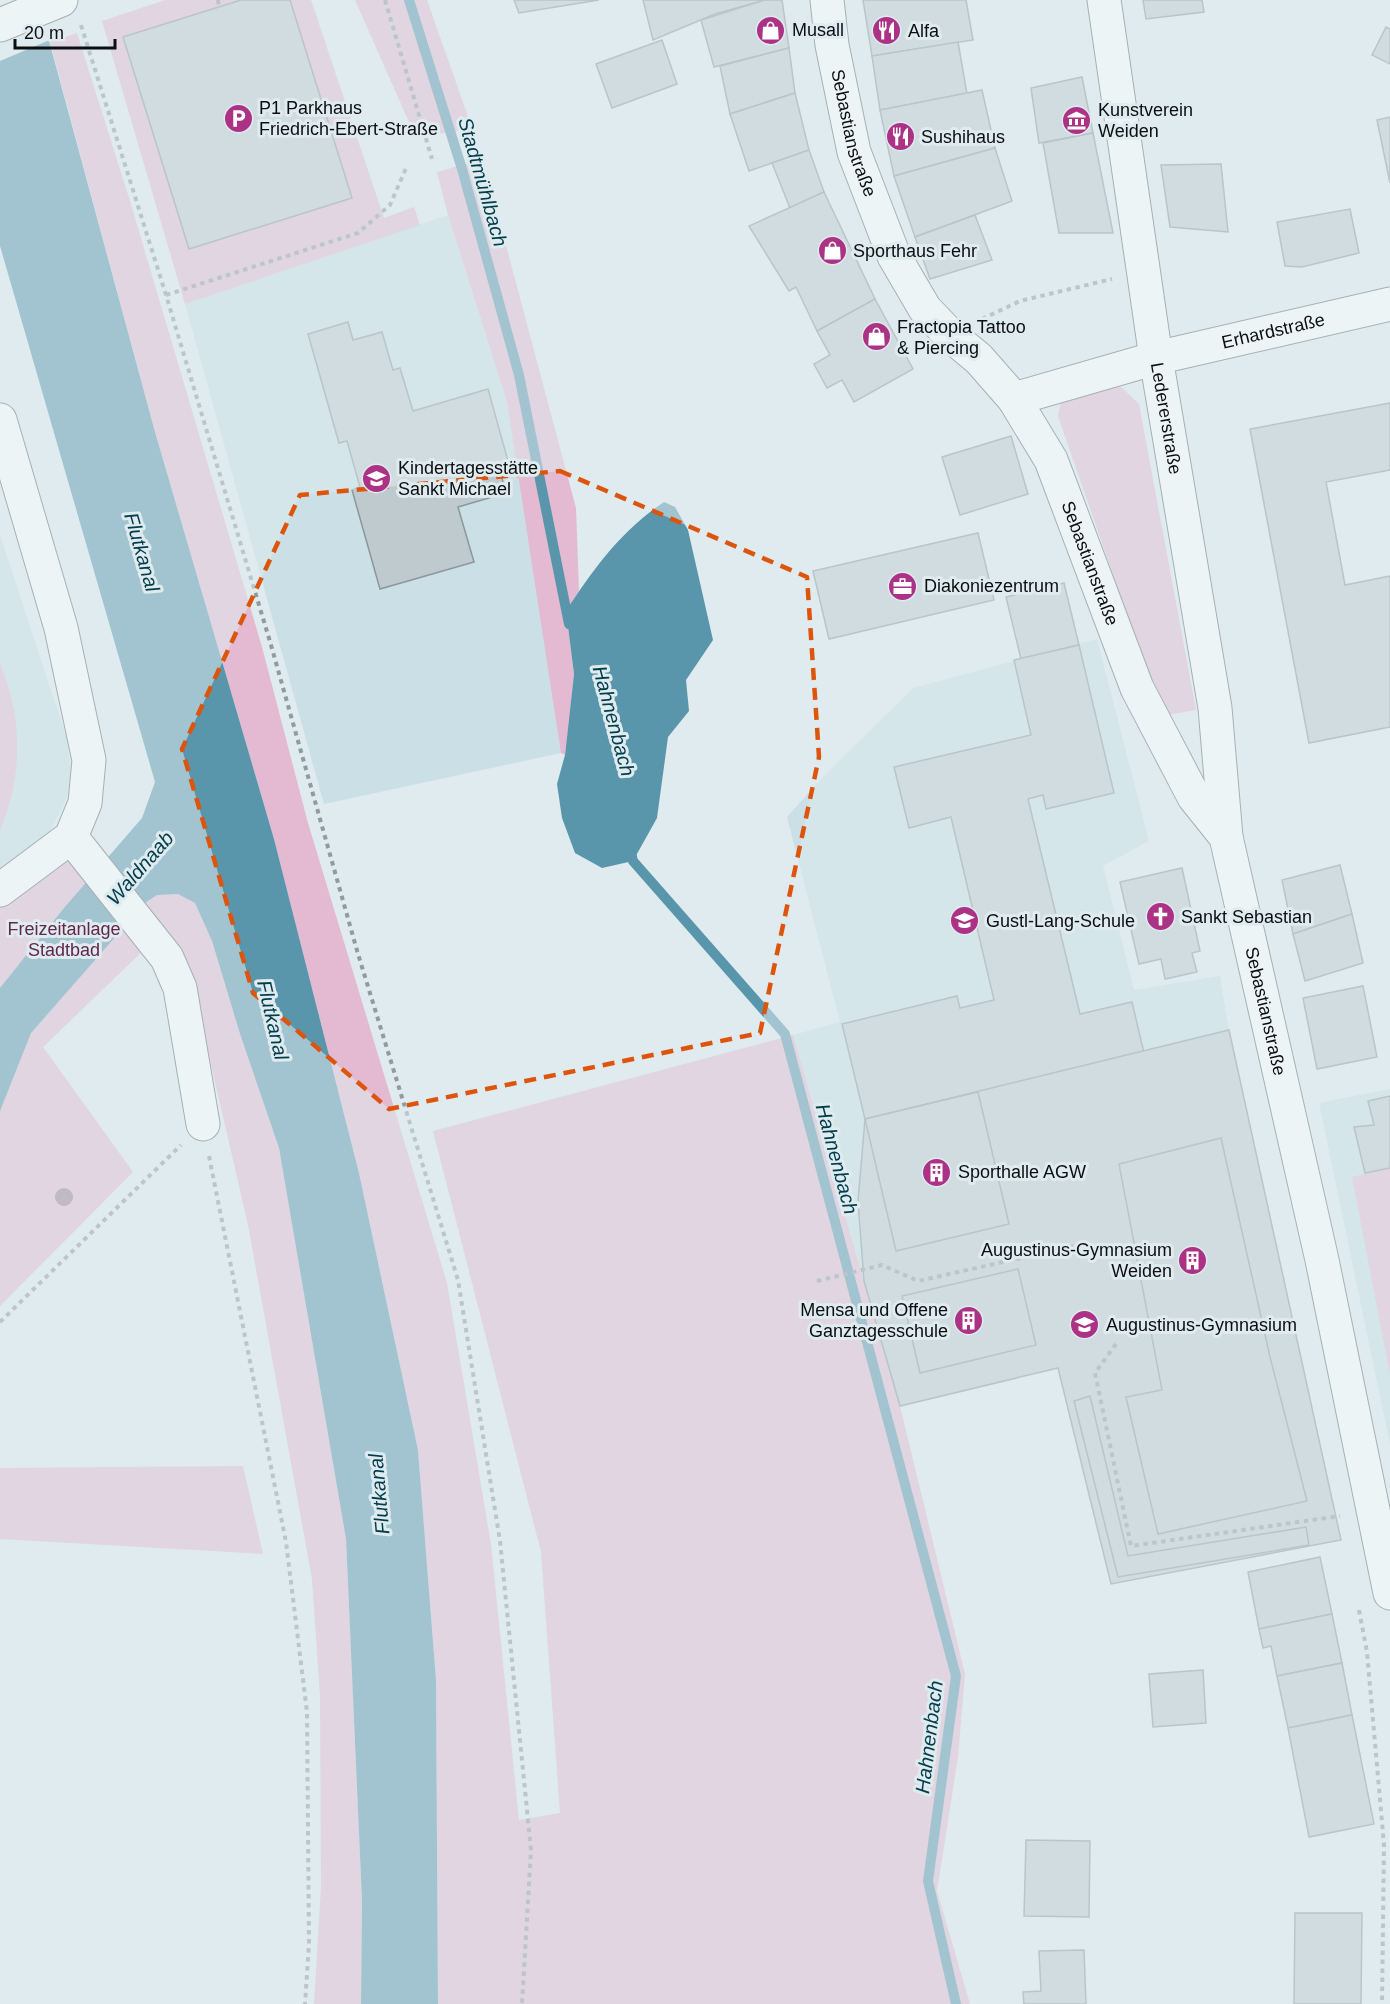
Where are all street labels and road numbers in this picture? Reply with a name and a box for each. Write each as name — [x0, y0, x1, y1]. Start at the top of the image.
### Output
street label: Sebastianstraße — [827, 68, 880, 200]
street label: Erhardstraße — [1220, 309, 1327, 353]
street label: Ledererstraße — [1147, 361, 1185, 476]
street label: Sebastianstraße — [1057, 498, 1122, 628]
street label: Sebastianstraße — [1241, 945, 1290, 1077]

